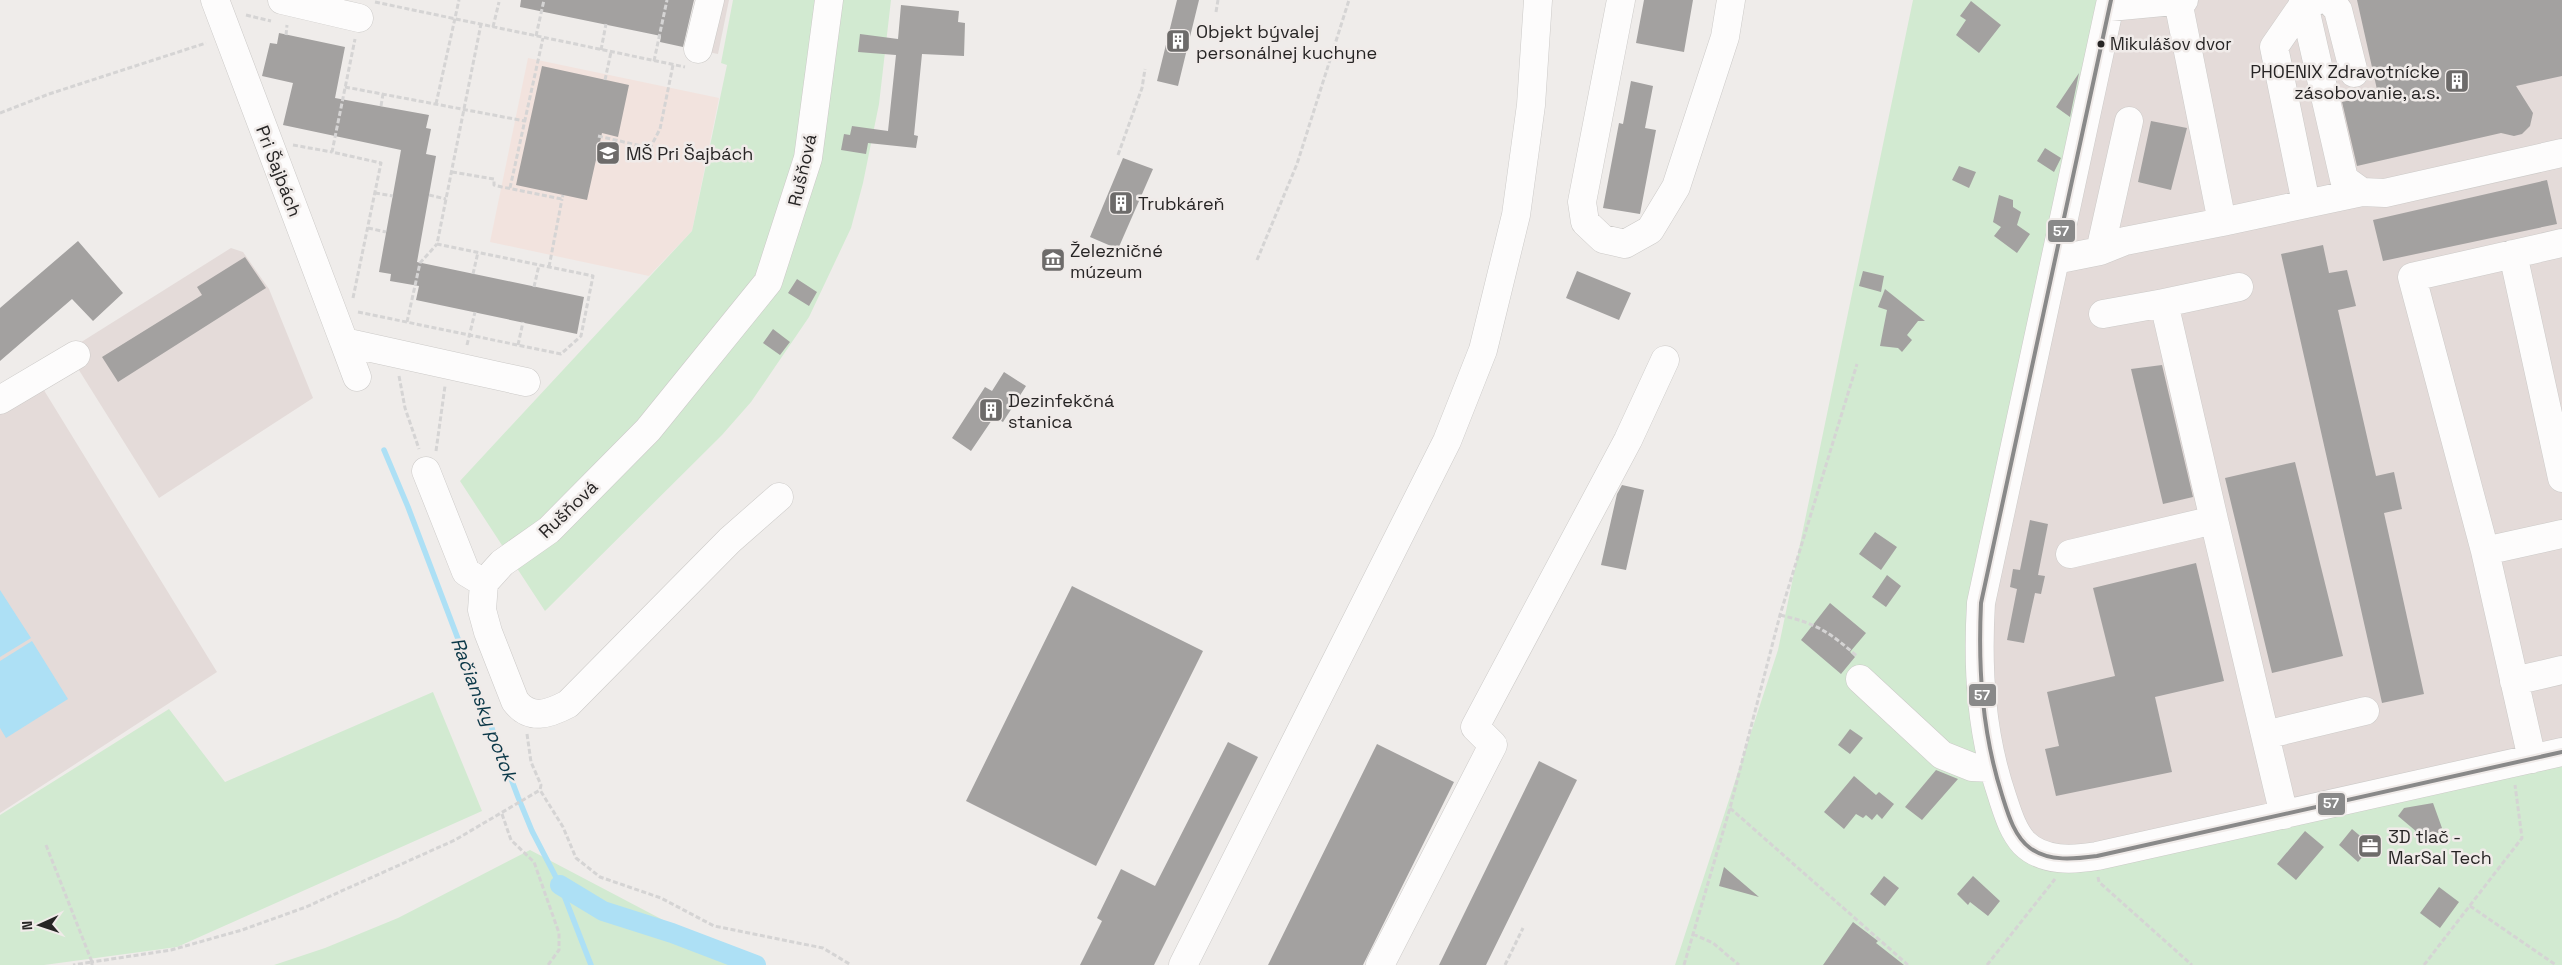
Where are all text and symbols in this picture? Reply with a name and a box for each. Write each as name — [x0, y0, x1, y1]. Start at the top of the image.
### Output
place label: Objekt bývalej personálnej kuchyne — [1196, 20, 1377, 64]
building icon: Objekt bývalej personálnej kuchyne — [1165, 28, 1191, 54]
place label: Mikulášov dvor — [2110, 33, 2232, 55]
marker: Mikulášov dvor — [2096, 39, 2106, 49]
place label: PHOENIX Zdravotnícke zásobovanie, a.s. — [2250, 60, 2440, 104]
building icon: PHOENIX Zdravotnícke zásobovanie, a.s. — [2444, 68, 2470, 94]
street label: Pri Šajbách — [251, 122, 307, 220]
street label: Rušňová — [783, 132, 821, 208]
school or university icon: MŠ Pri Šajbách — [595, 140, 621, 166]
place label: MŠ Pri Šajbách — [626, 142, 753, 165]
building icon: Trubkáreň — [1108, 190, 1134, 216]
place label: Trubkáreň — [1138, 192, 1225, 215]
line badge: 57 — [2047, 219, 2076, 243]
text: 57 — [2053, 222, 2069, 240]
place label: Železničné múzeum — [1070, 239, 1163, 283]
museum icon: Železničné múzeum — [1040, 247, 1066, 273]
place label: Dezinfekčná stanica — [1008, 389, 1114, 433]
building icon: Dezinfekčná stanica — [978, 397, 1004, 423]
street label: Rušňová — [534, 475, 602, 543]
water label: Račiansky potok — [445, 634, 524, 787]
line badge: 57 — [1968, 683, 1997, 707]
text: 57 — [1974, 686, 1990, 704]
line badge: 57 — [2317, 792, 2346, 816]
text: 57 — [2323, 794, 2339, 812]
place label: 3D tlač - MarSal Tech — [2388, 825, 2492, 869]
office icon: 3D tlač - MarSal Tech — [2357, 833, 2383, 859]
north arrow — [15, 900, 65, 950]
text: N — [18, 921, 36, 931]

